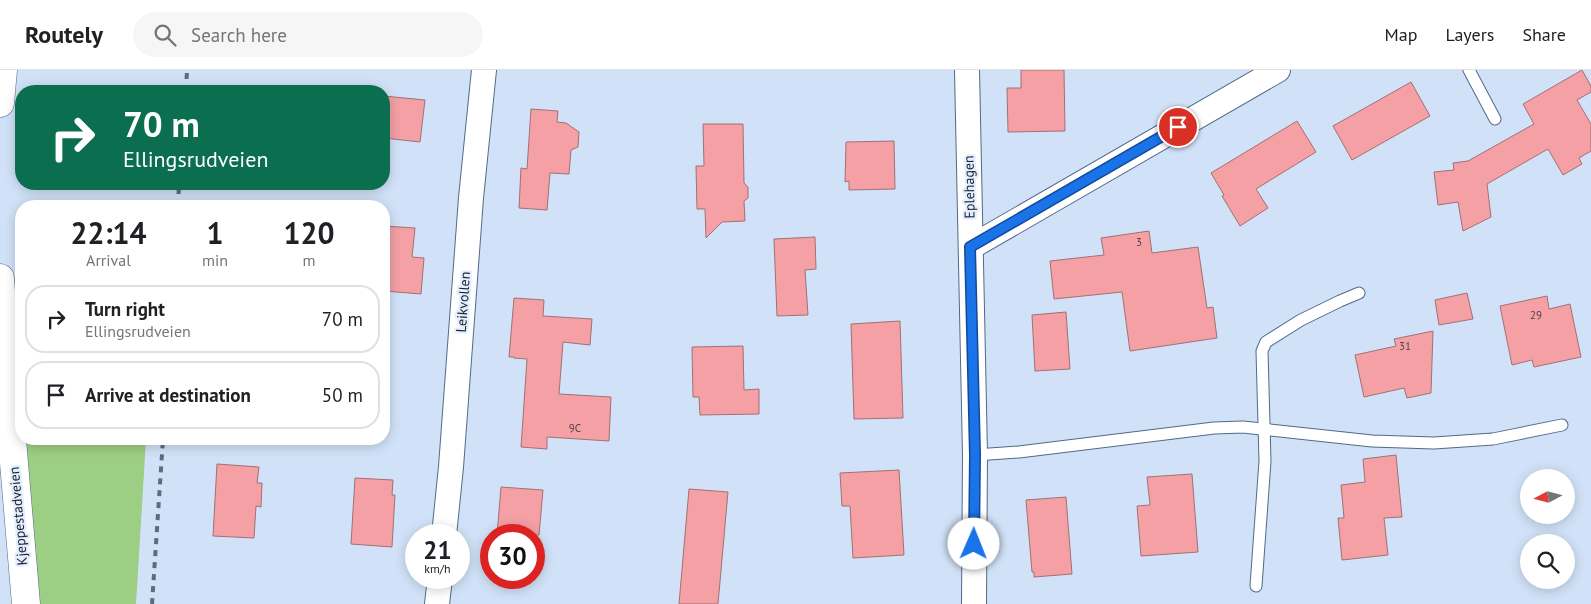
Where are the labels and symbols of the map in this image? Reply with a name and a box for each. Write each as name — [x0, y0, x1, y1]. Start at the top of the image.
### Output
pin — [1157, 106, 1199, 148]
street label: Eplehagen — [959, 155, 979, 219]
house number: 3 — [1136, 235, 1142, 249]
street label: Leikvollen — [452, 271, 474, 333]
house number: 29 — [1530, 308, 1542, 322]
house number: 31 — [1399, 339, 1411, 353]
house number: 9C — [569, 421, 581, 435]
street label: Kjeppestadveien — [5, 466, 31, 566]
north arrow — [1520, 469, 1575, 524]
position arrow — [947, 517, 999, 569]
speed limit sign: 30 — [480, 524, 545, 589]

